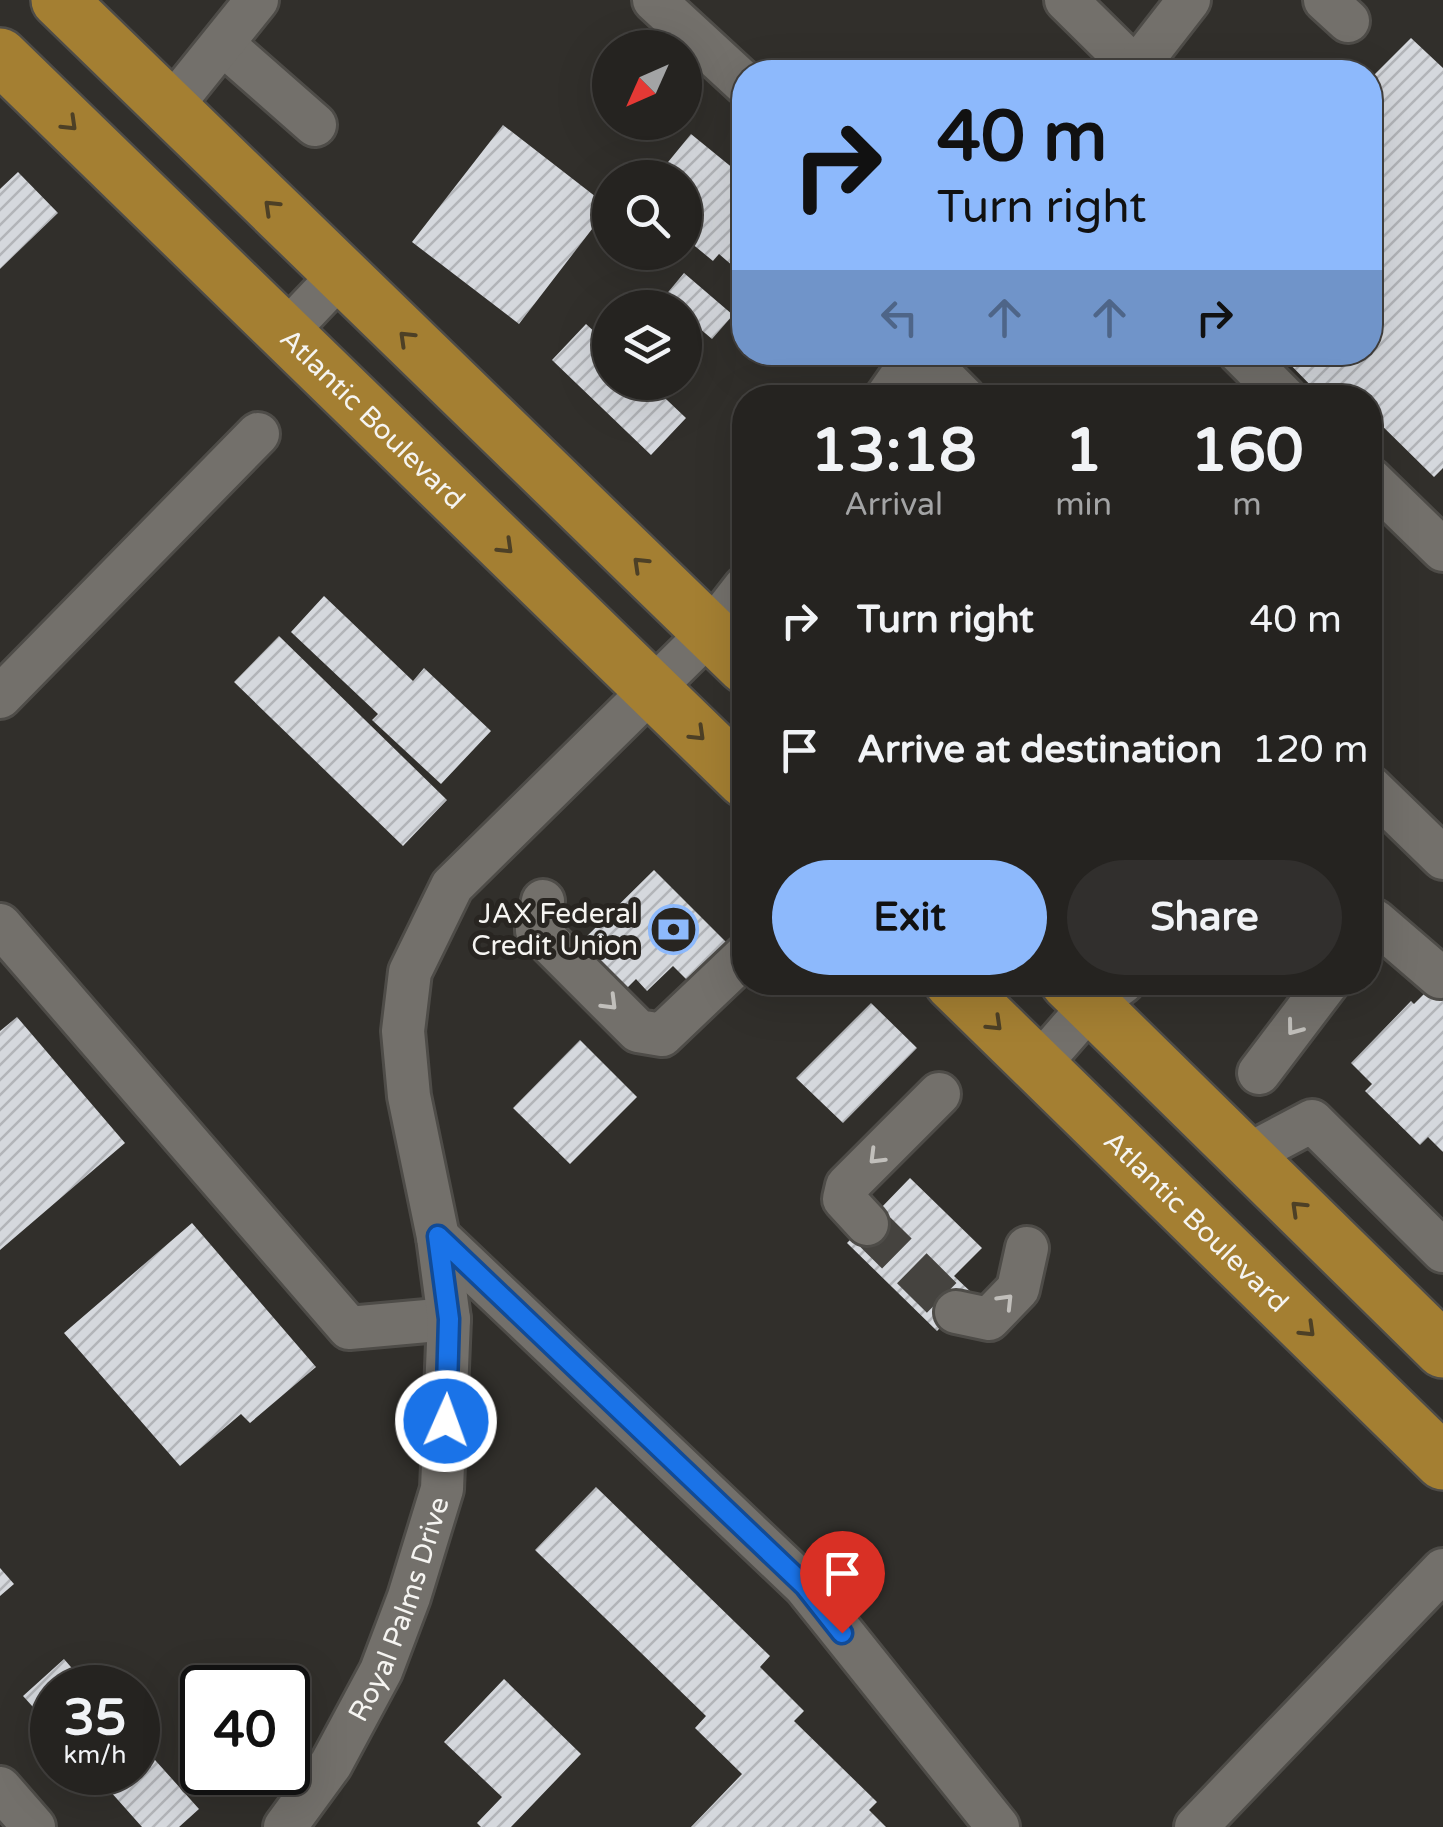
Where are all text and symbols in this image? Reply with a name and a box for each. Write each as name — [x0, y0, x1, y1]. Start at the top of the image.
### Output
north arrow — [592, 30, 702, 140]
map controls — [592, 30, 702, 400]
text: 40 m — [937, 96, 1107, 180]
icon: right — [772, 100, 902, 230]
one-way arrow — [58, 112, 76, 130]
button: search — [592, 160, 702, 270]
text: Turn right — [937, 181, 1146, 235]
one-way arrow — [265, 200, 283, 218]
button: layers — [592, 290, 702, 400]
icon: left — [872, 290, 927, 345]
icon: ahead — [977, 290, 1032, 345]
icon: ahead — [1082, 290, 1137, 345]
icon: right — [1187, 290, 1242, 345]
street label: Atlantic Boulevard — [273, 322, 472, 517]
one-way arrow — [400, 332, 418, 350]
text: 13:18 — [810, 415, 977, 487]
text: 1 — [1065, 415, 1102, 487]
text: 160 — [1190, 415, 1304, 487]
text: Arrival — [844, 486, 943, 524]
text: min — [1055, 486, 1112, 524]
text: m — [1232, 486, 1262, 524]
one-way arrow — [494, 535, 512, 553]
one-way arrow — [633, 558, 651, 576]
icon: right — [772, 593, 827, 648]
text: Turn right — [857, 597, 1034, 643]
text: 40 m — [1250, 597, 1342, 643]
one-way arrow — [687, 722, 705, 740]
icon: arrive — [772, 723, 827, 778]
text: Arrive at destination — [857, 727, 1222, 773]
text: 120 m — [1252, 727, 1368, 773]
button: Exit — [772, 860, 1047, 975]
button: Share — [1067, 860, 1342, 975]
place label: JAX Federal Credit Union — [471, 897, 638, 963]
bank icon: JAX Federal Credit Union — [647, 903, 699, 955]
one-way arrow — [598, 991, 616, 1009]
one-way arrow — [984, 1013, 1002, 1031]
one-way arrow — [1288, 1017, 1305, 1035]
street label: Atlantic Boulevard — [1096, 1124, 1295, 1320]
one-way arrow — [870, 1145, 888, 1163]
one-way arrow — [1292, 1202, 1310, 1220]
one-way arrow — [994, 1294, 1012, 1312]
one-way arrow — [1296, 1318, 1314, 1336]
position arrow — [394, 1369, 498, 1473]
street label: Royal Palms Drive — [341, 1493, 457, 1728]
pin — [800, 1531, 885, 1634]
icon: arrive — [815, 1546, 870, 1601]
speed limit sign: 40 — [180, 1665, 310, 1795]
text: 35 — [64, 1688, 126, 1748]
text: km/h — [64, 1740, 126, 1770]

